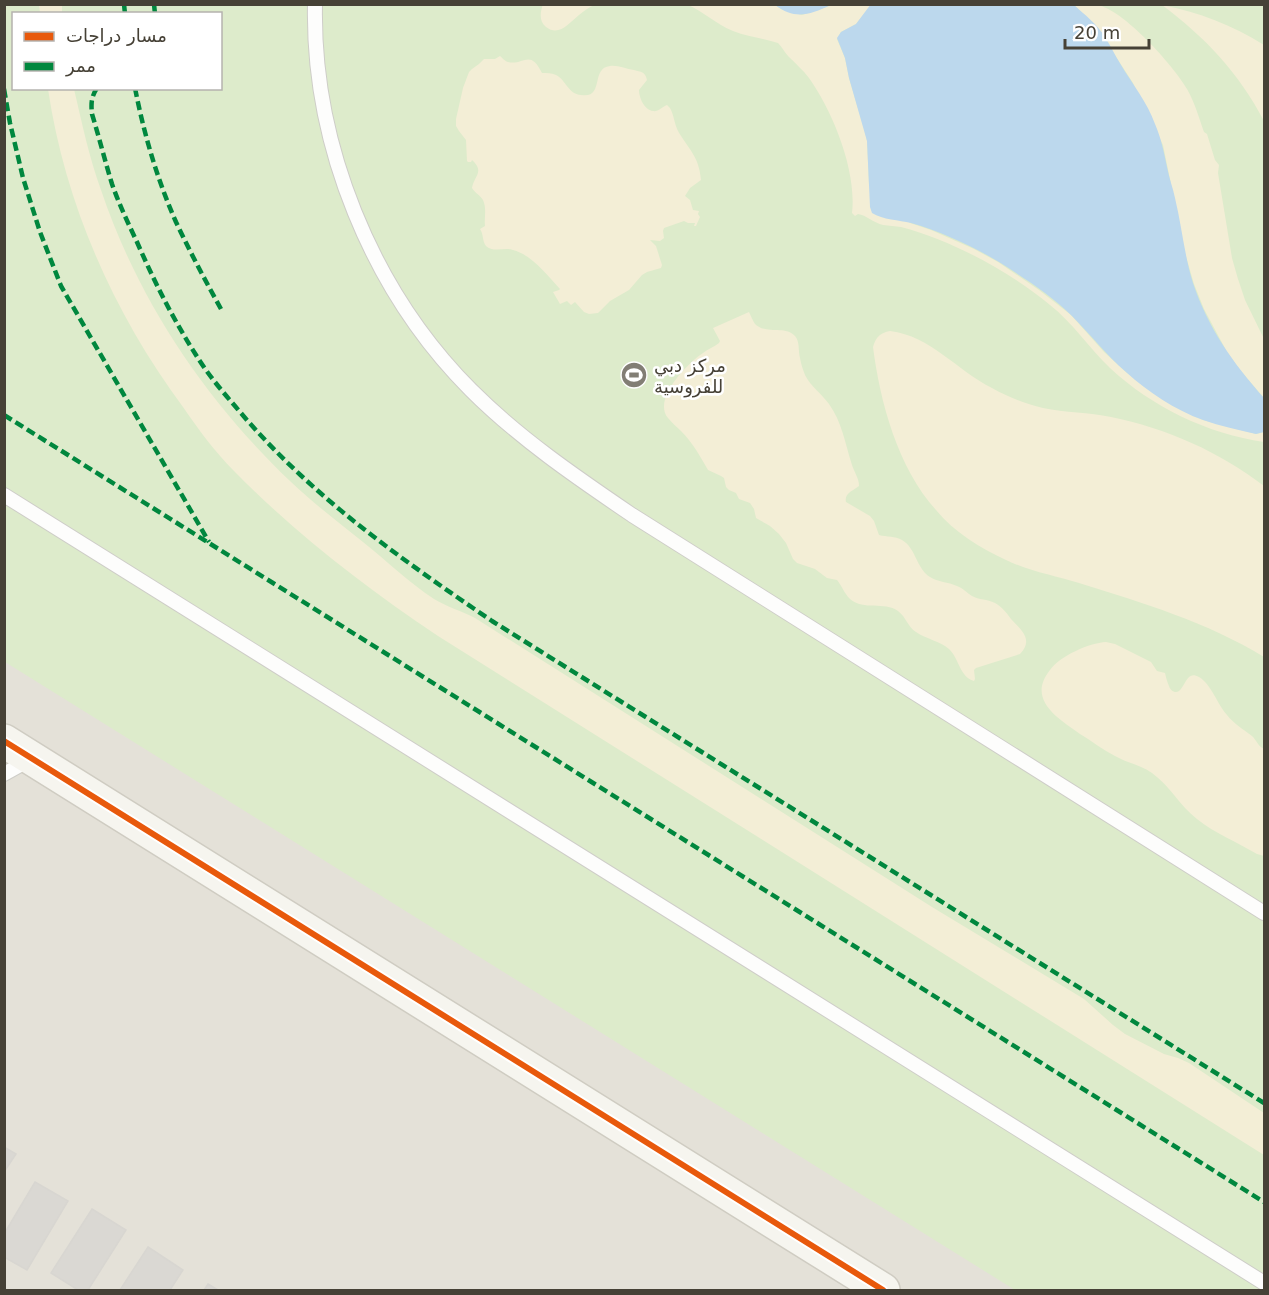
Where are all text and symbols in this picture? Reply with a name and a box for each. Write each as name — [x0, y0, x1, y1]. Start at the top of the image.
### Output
legend — [12, 12, 222, 90]
scale bar — [1065, 12, 1149, 50]
text: 20 m — [1074, 22, 1120, 43]
text: مسار دراجات — [66, 25, 167, 46]
text: ممر — [65, 55, 96, 77]
place label: مركز دبي للفروسية — [654, 355, 726, 398]
sports icon: مركز دبي للفروسية — [619, 360, 649, 390]

